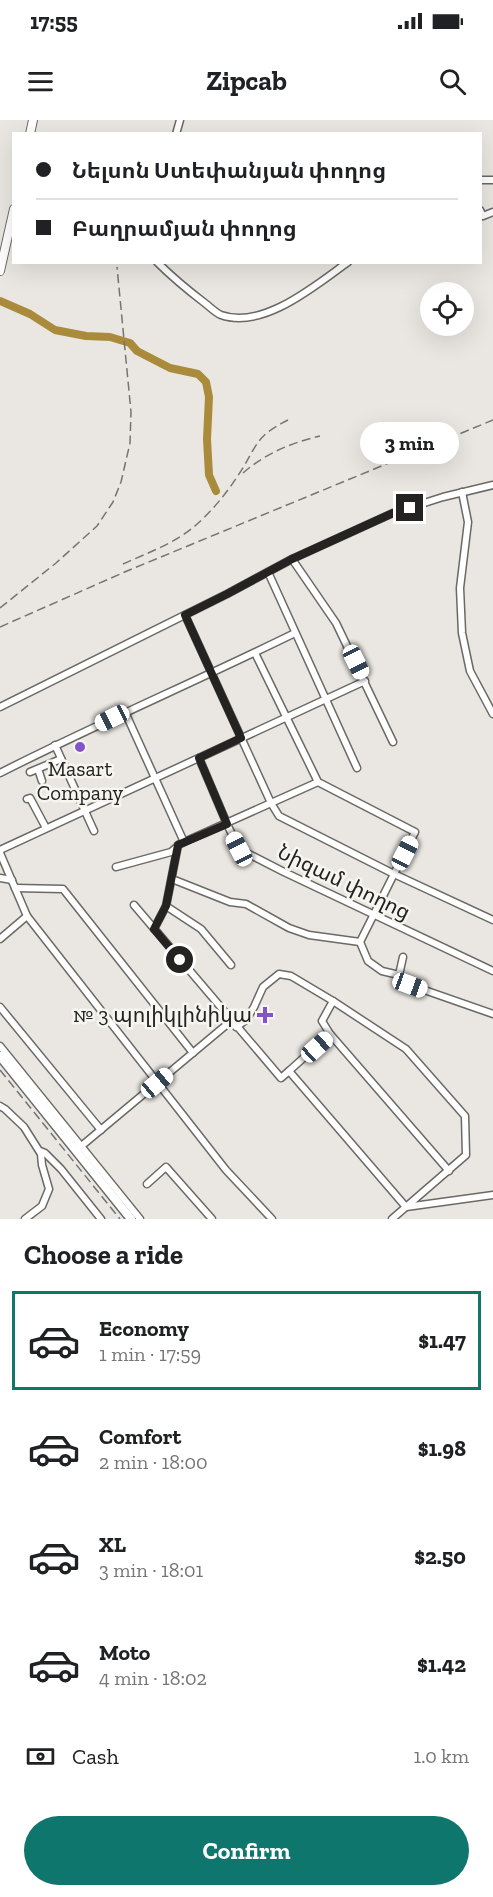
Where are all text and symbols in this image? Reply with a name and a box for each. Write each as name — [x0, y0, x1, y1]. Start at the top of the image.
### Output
text: 17:55 — [30, 8, 78, 35]
icon: menu — [24, 65, 57, 98]
text: Zipcab — [206, 65, 287, 97]
icon: search — [436, 65, 469, 98]
text: Նելսոն Ստեփանյան փողոց — [72, 157, 386, 184]
text: Բաղրամյան փողոց — [72, 215, 297, 242]
map controls — [420, 282, 474, 336]
button: locate — [420, 282, 474, 336]
callout: 3 min — [360, 421, 460, 463]
text: 3 min — [385, 431, 434, 455]
route end — [396, 494, 423, 521]
car — [340, 642, 372, 682]
car — [92, 702, 132, 734]
marker: Masart Company — [73, 740, 87, 754]
place label: Masart Company — [37, 756, 123, 805]
car — [223, 829, 255, 869]
car — [389, 833, 421, 873]
street label: Նիզամ փողոց — [274, 839, 415, 924]
route start — [166, 946, 193, 973]
car — [390, 970, 430, 1000]
place label: № 3 պոլիկլինիկա — [73, 1002, 252, 1027]
marker: № 3 պոլիկլինիկա — [256, 1006, 274, 1024]
car — [298, 1028, 336, 1066]
car — [137, 1065, 177, 1101]
text: Choose a ride — [24, 1239, 183, 1271]
icon: car — [27, 1314, 81, 1368]
text: Economy — [99, 1315, 189, 1342]
text: $1.47 — [418, 1327, 466, 1354]
text: 1 min · 17:59 — [99, 1342, 201, 1366]
icon: car — [27, 1422, 81, 1476]
text: Comfort — [99, 1423, 181, 1450]
text: $1.98 — [418, 1435, 466, 1462]
text: 2 min · 18:00 — [99, 1450, 208, 1474]
icon: car — [27, 1530, 81, 1584]
text: XL — [99, 1531, 126, 1558]
text: $2.50 — [414, 1543, 466, 1570]
text: 3 min · 18:01 — [99, 1558, 203, 1582]
icon: car — [27, 1638, 81, 1692]
text: Moto — [99, 1639, 150, 1666]
text: $1.42 — [417, 1651, 466, 1678]
text: 4 min · 18:02 — [99, 1666, 207, 1690]
icon: cash — [24, 1740, 57, 1773]
text: Cash — [72, 1743, 119, 1770]
text: 1.0 km — [414, 1744, 469, 1768]
button: Confirm — [24, 1816, 469, 1885]

